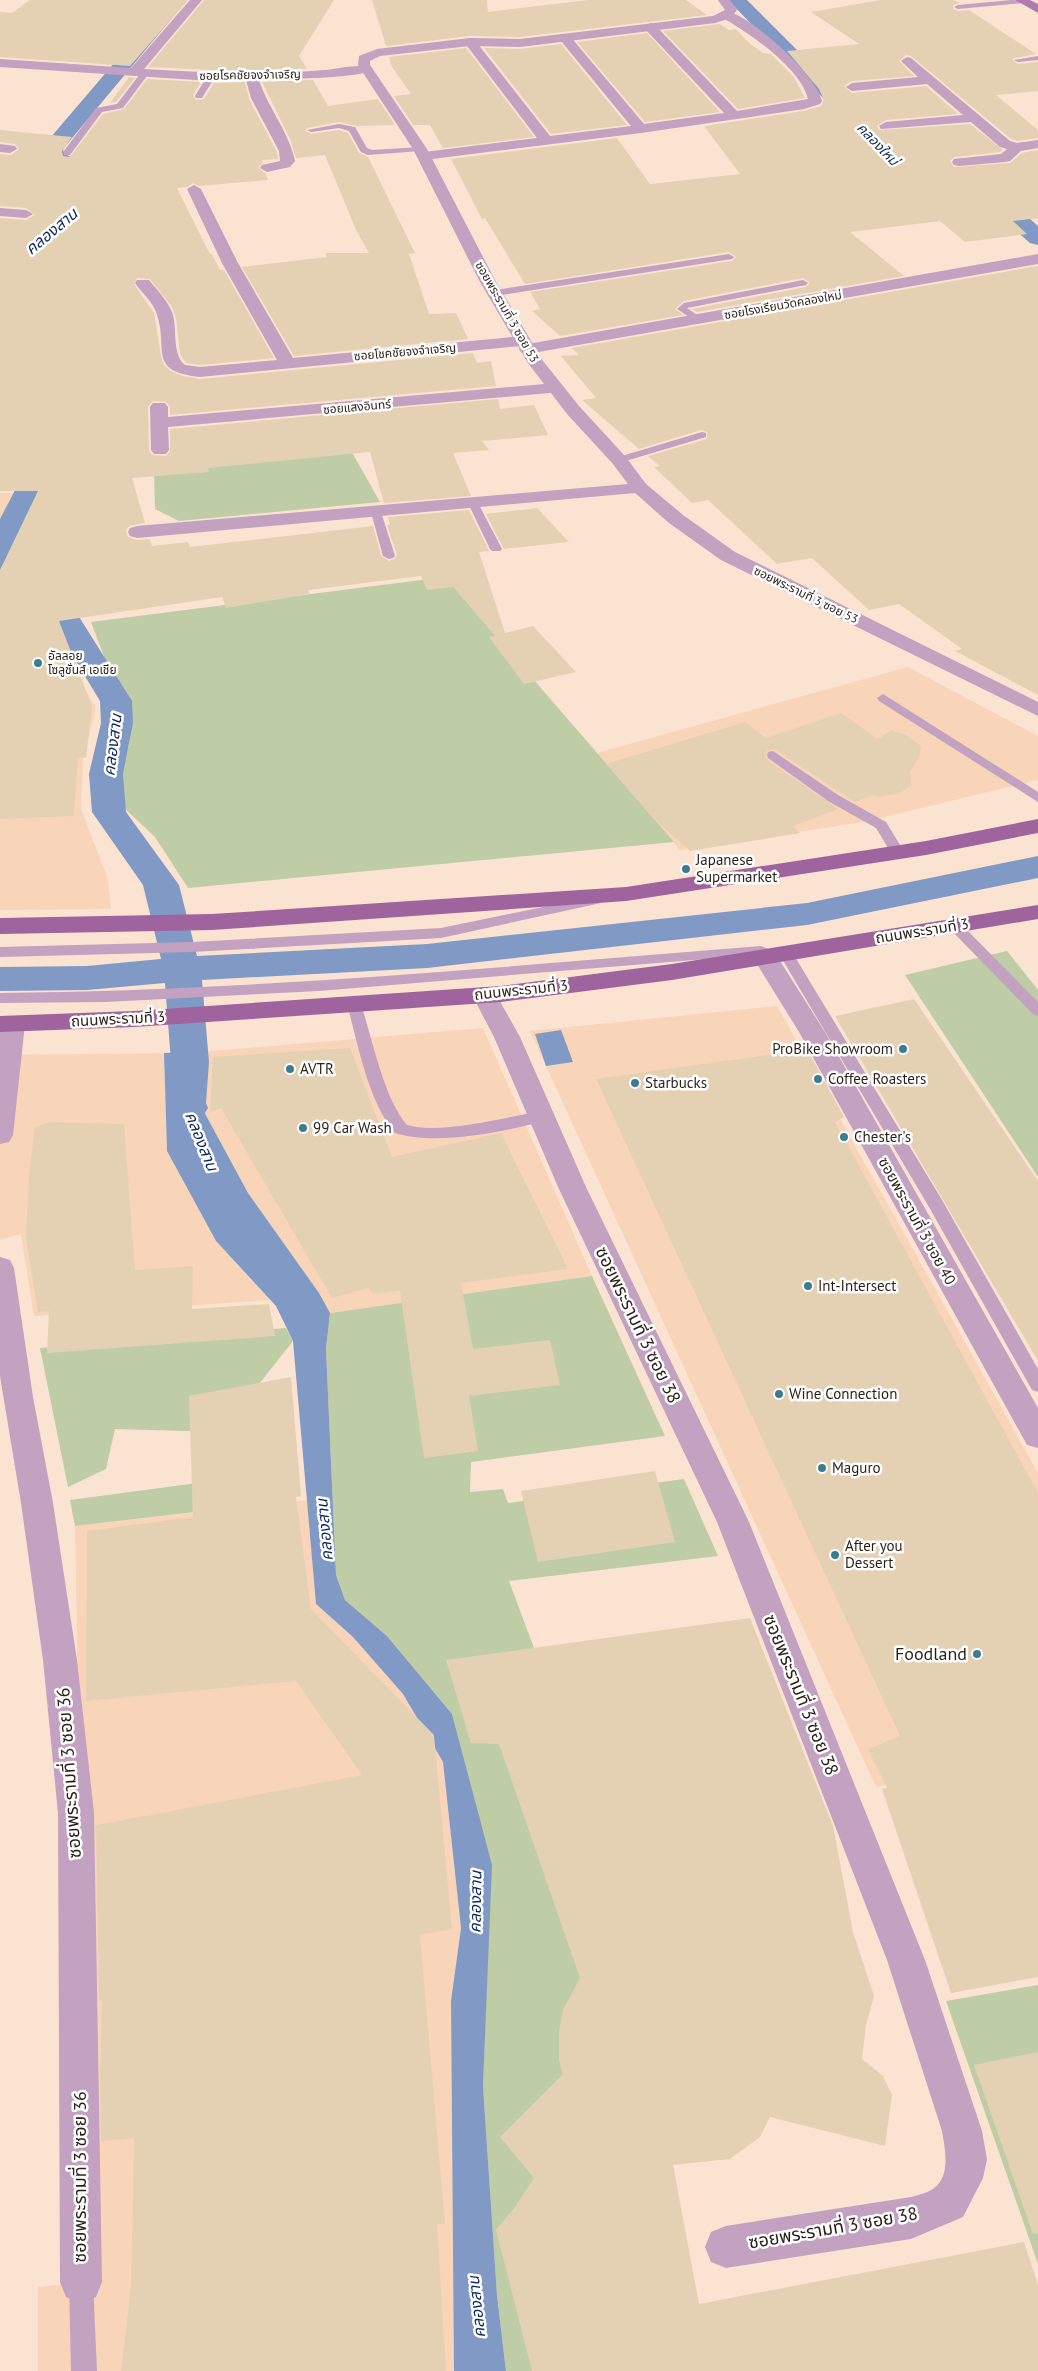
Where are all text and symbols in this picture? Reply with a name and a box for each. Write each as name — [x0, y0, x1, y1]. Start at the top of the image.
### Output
street label: ซอยโรคชัยจงจำเจริญ — [199, 66, 301, 83]
water label: คลองใหม่ — [853, 119, 904, 171]
water label: คลองสาน — [21, 203, 82, 259]
street label: ซอยพระรามที่ 3 ซอย 53 — [472, 258, 543, 365]
street label: ซอยโรงเรียนวัดคลองใหม่ — [723, 287, 843, 322]
street label: ซอยโชคชัยจงจำเจริญ — [353, 340, 457, 363]
street label: ซอยแสงอินทร์ — [322, 396, 392, 417]
street label: ซอยพระรามที่ 3 ซอย 53 — [752, 562, 861, 626]
place label: อัลลอย โซลูชั่นส์ เอเชีย — [48, 648, 117, 677]
marker: อัลลอย โซลูชั่นส์ เอเชีย — [32, 657, 44, 669]
water label: คลองสาน — [98, 712, 126, 777]
place label: Japanese Supermarket — [695, 850, 777, 886]
marker: Japanese Supermarket — [680, 863, 692, 875]
street label: ถนนพระรามที่ 3 — [874, 913, 970, 947]
street label: ถนนพระรามที่ 3 — [473, 974, 569, 1004]
street label: ถนนพระรามที่ 3 — [70, 1006, 165, 1030]
place label: ProBike Showroom — [772, 1039, 893, 1058]
marker: ProBike Showroom — [897, 1043, 909, 1055]
place label: AVTR — [300, 1059, 334, 1078]
marker: AVTR — [284, 1063, 296, 1075]
place label: Coffee Roasters — [828, 1069, 926, 1088]
place label: Starbucks — [645, 1073, 707, 1092]
marker: Coffee Roasters — [812, 1073, 824, 1085]
marker: Starbucks — [629, 1077, 641, 1089]
water label: คลองสาน — [181, 1108, 223, 1175]
place label: 99 Car Wash — [313, 1118, 392, 1137]
marker: 99 Car Wash — [297, 1122, 309, 1134]
place label: Chester's — [854, 1127, 911, 1146]
marker: Chester's — [838, 1131, 850, 1143]
street label: ซอยพระรามที่ 3 ซอย 40 — [875, 1153, 961, 1288]
street label: ซอยพระรามที่ 3 ซอย 38 — [591, 1242, 687, 1407]
place label: Int-Intersect — [818, 1276, 896, 1295]
marker: Int-Intersect — [802, 1280, 814, 1292]
place label: Wine Connection — [789, 1384, 897, 1403]
marker: Wine Connection — [773, 1388, 785, 1400]
place label: Maguro — [832, 1458, 881, 1477]
marker: Maguro — [816, 1462, 828, 1474]
water label: คลองสาน — [311, 1497, 337, 1562]
place label: After you Dessert — [845, 1536, 903, 1572]
marker: After you Dessert — [829, 1549, 841, 1561]
street label: ซอยพระรามที่ 3 ซอย 38 — [759, 1611, 845, 1779]
place label: Foodland — [895, 1642, 967, 1665]
marker: Foodland — [971, 1648, 983, 1660]
street label: ซอยพระรามที่ 3 ซอย 36 — [50, 1687, 86, 1859]
water label: คลองสาน — [464, 1870, 486, 1933]
street label: ซอยพระรามที่ 3 ซอย 36 — [67, 2091, 91, 2263]
street label: ซอยพระรามที่ 3 ซอย 38 — [746, 2200, 919, 2254]
water label: คลองสาน — [463, 2274, 489, 2339]

